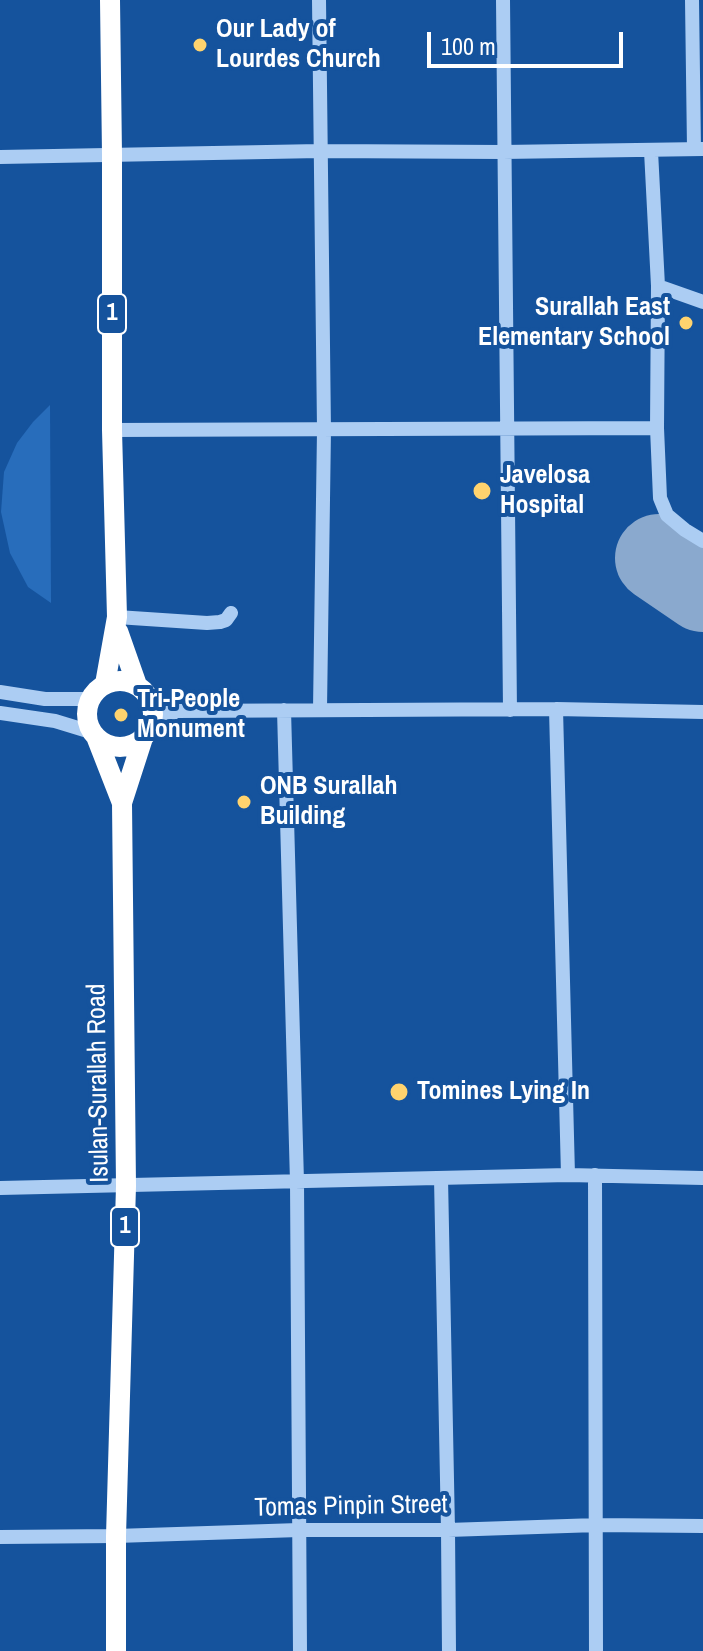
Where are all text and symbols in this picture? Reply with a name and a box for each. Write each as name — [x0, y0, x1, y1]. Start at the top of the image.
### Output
place label: Our Lady of Lourdes Church — [216, 14, 381, 76]
scale bar — [431, 16, 627, 66]
text: 100 m — [441, 30, 496, 62]
marker: Our Lady of Lourdes Church — [191, 36, 209, 54]
place label: Surallah East Elementary School — [478, 292, 670, 354]
road number: 1 — [98, 294, 126, 334]
marker: Surallah East Elementary School — [677, 314, 695, 332]
place label: Javelosa Hospital — [500, 460, 590, 522]
marker: Javelosa Hospital — [471, 480, 493, 502]
place label: Tri-People Monument — [137, 684, 245, 746]
marker: Tri-People Monument — [112, 706, 130, 724]
place label: ONB Surallah Building — [260, 771, 397, 832]
marker: ONB Surallah Building — [235, 793, 253, 811]
street label: Isulan-Surallah Road — [82, 983, 116, 1183]
place label: Tomines Lying In — [417, 1076, 590, 1108]
marker: Tomines Lying In — [388, 1081, 410, 1103]
road number: 1 — [111, 1207, 139, 1247]
street label: Tomas Pinpin Street — [254, 1490, 448, 1524]

